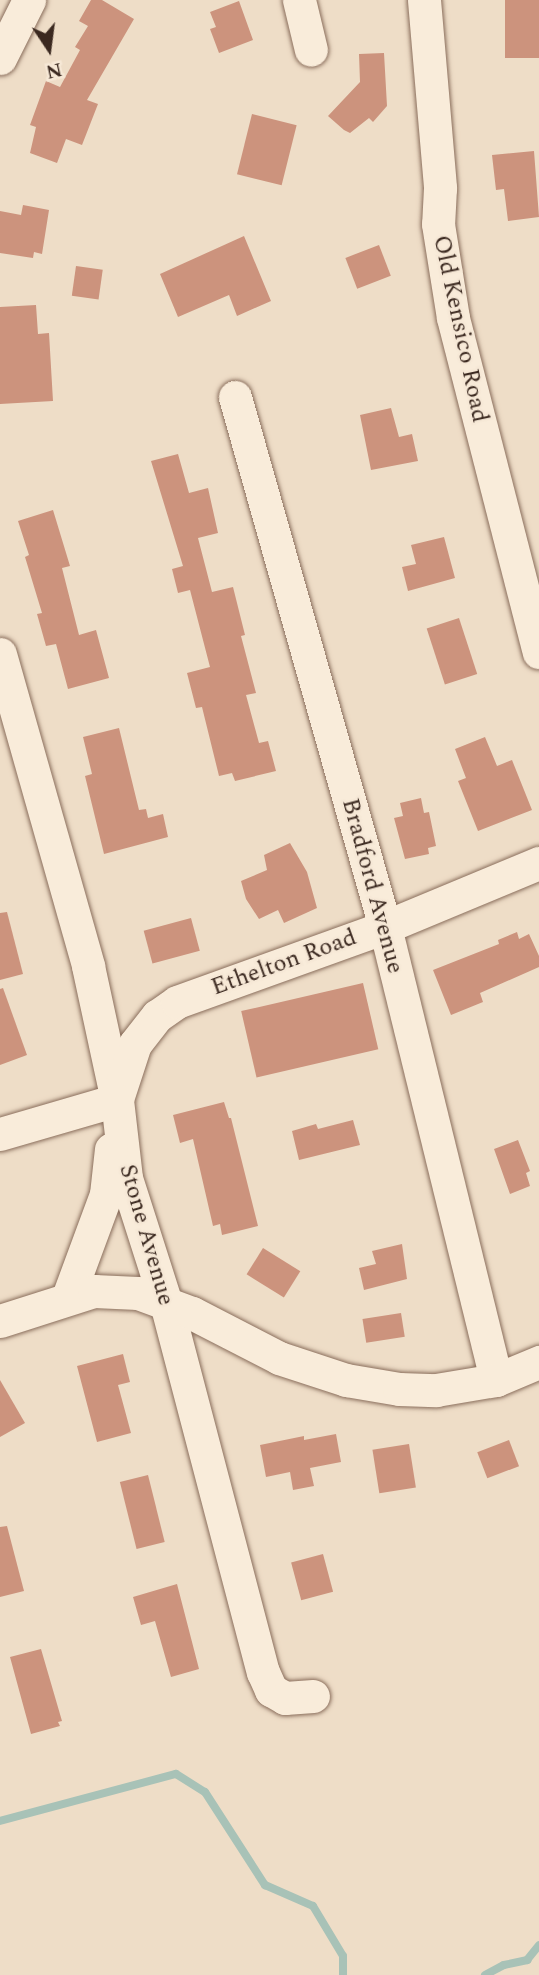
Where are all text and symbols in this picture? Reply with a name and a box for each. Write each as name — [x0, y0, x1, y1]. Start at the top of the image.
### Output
north arrow — [14, 14, 84, 84]
text: N — [43, 54, 65, 86]
street label: Old Kensico Road — [426, 233, 494, 425]
street label: Bradford Avenue — [335, 795, 409, 977]
street label: Ethelton Road — [208, 923, 360, 1003]
street label: Stone Avenue — [112, 1161, 180, 1309]

